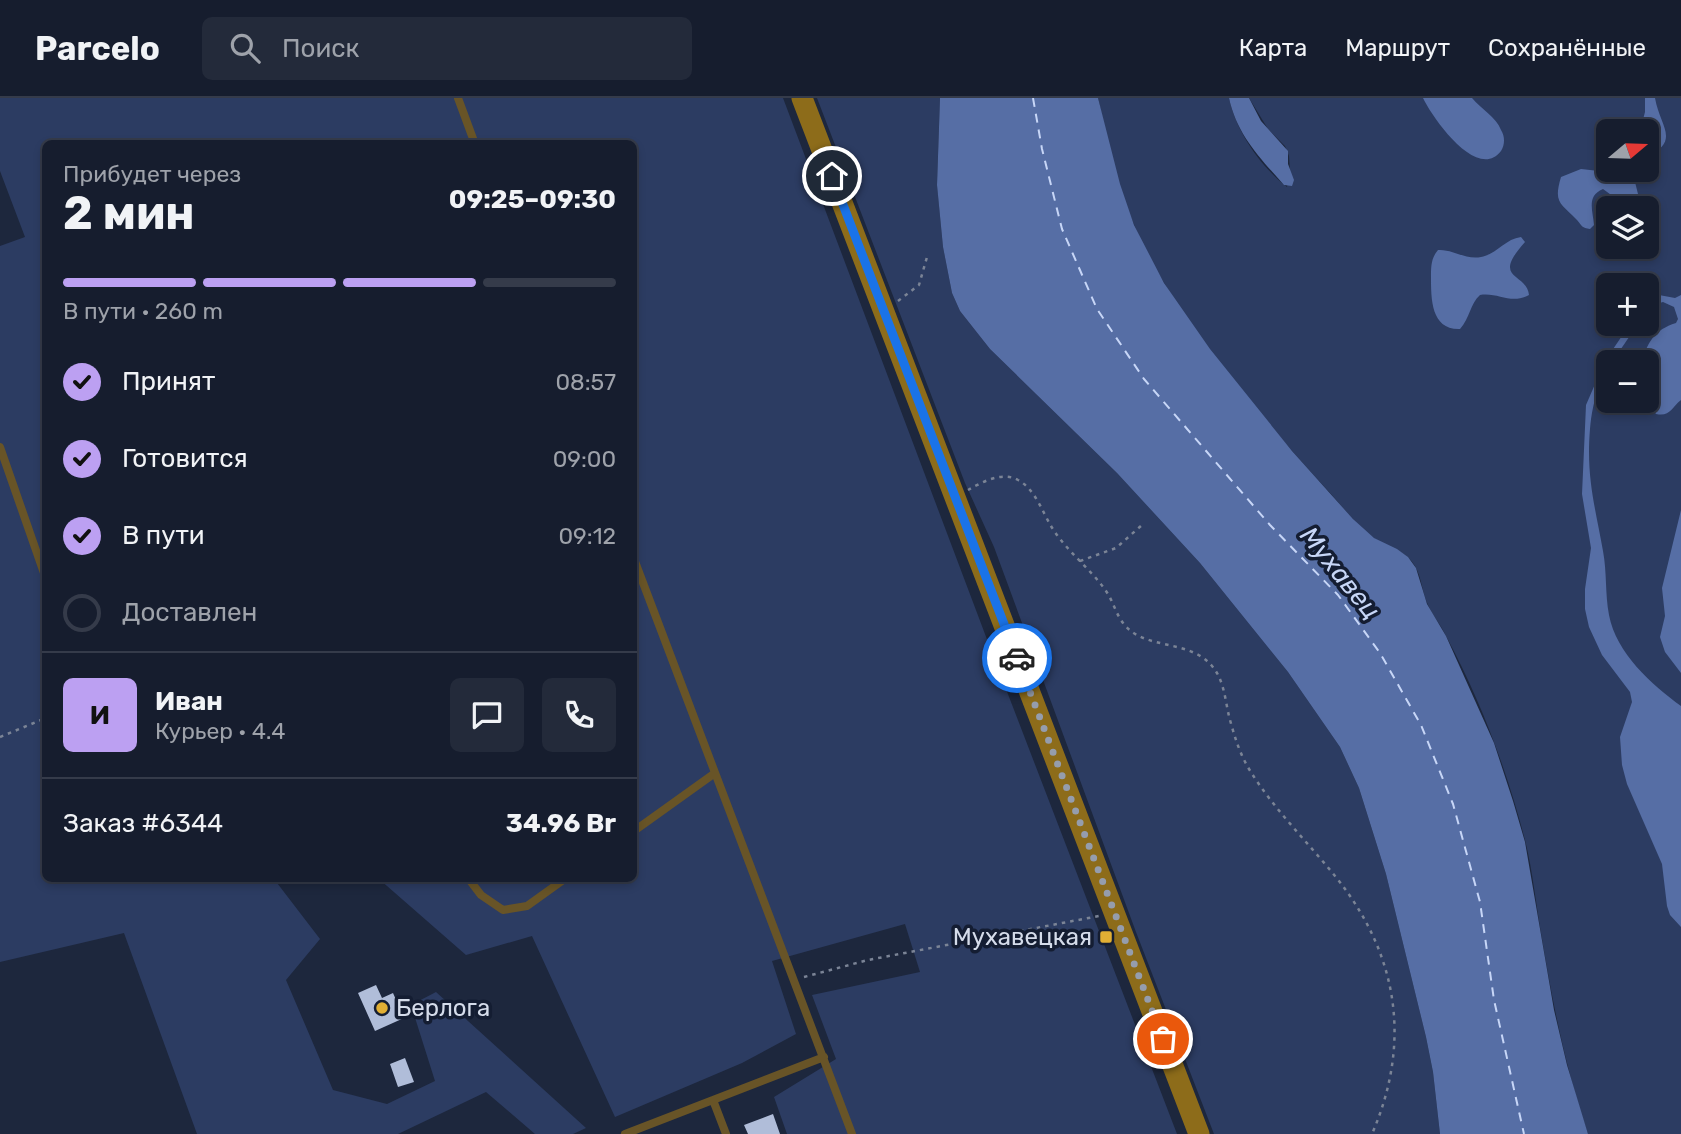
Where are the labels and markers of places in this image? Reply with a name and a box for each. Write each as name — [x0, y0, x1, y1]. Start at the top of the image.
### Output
pin — [802, 146, 862, 206]
place label: Мухавецкая — [953, 923, 1092, 951]
marker: Мухавецкая — [1098, 929, 1114, 945]
place label: Берлога — [396, 994, 490, 1022]
marker: Берлога — [374, 1000, 390, 1016]
pin — [1133, 1009, 1193, 1069]

